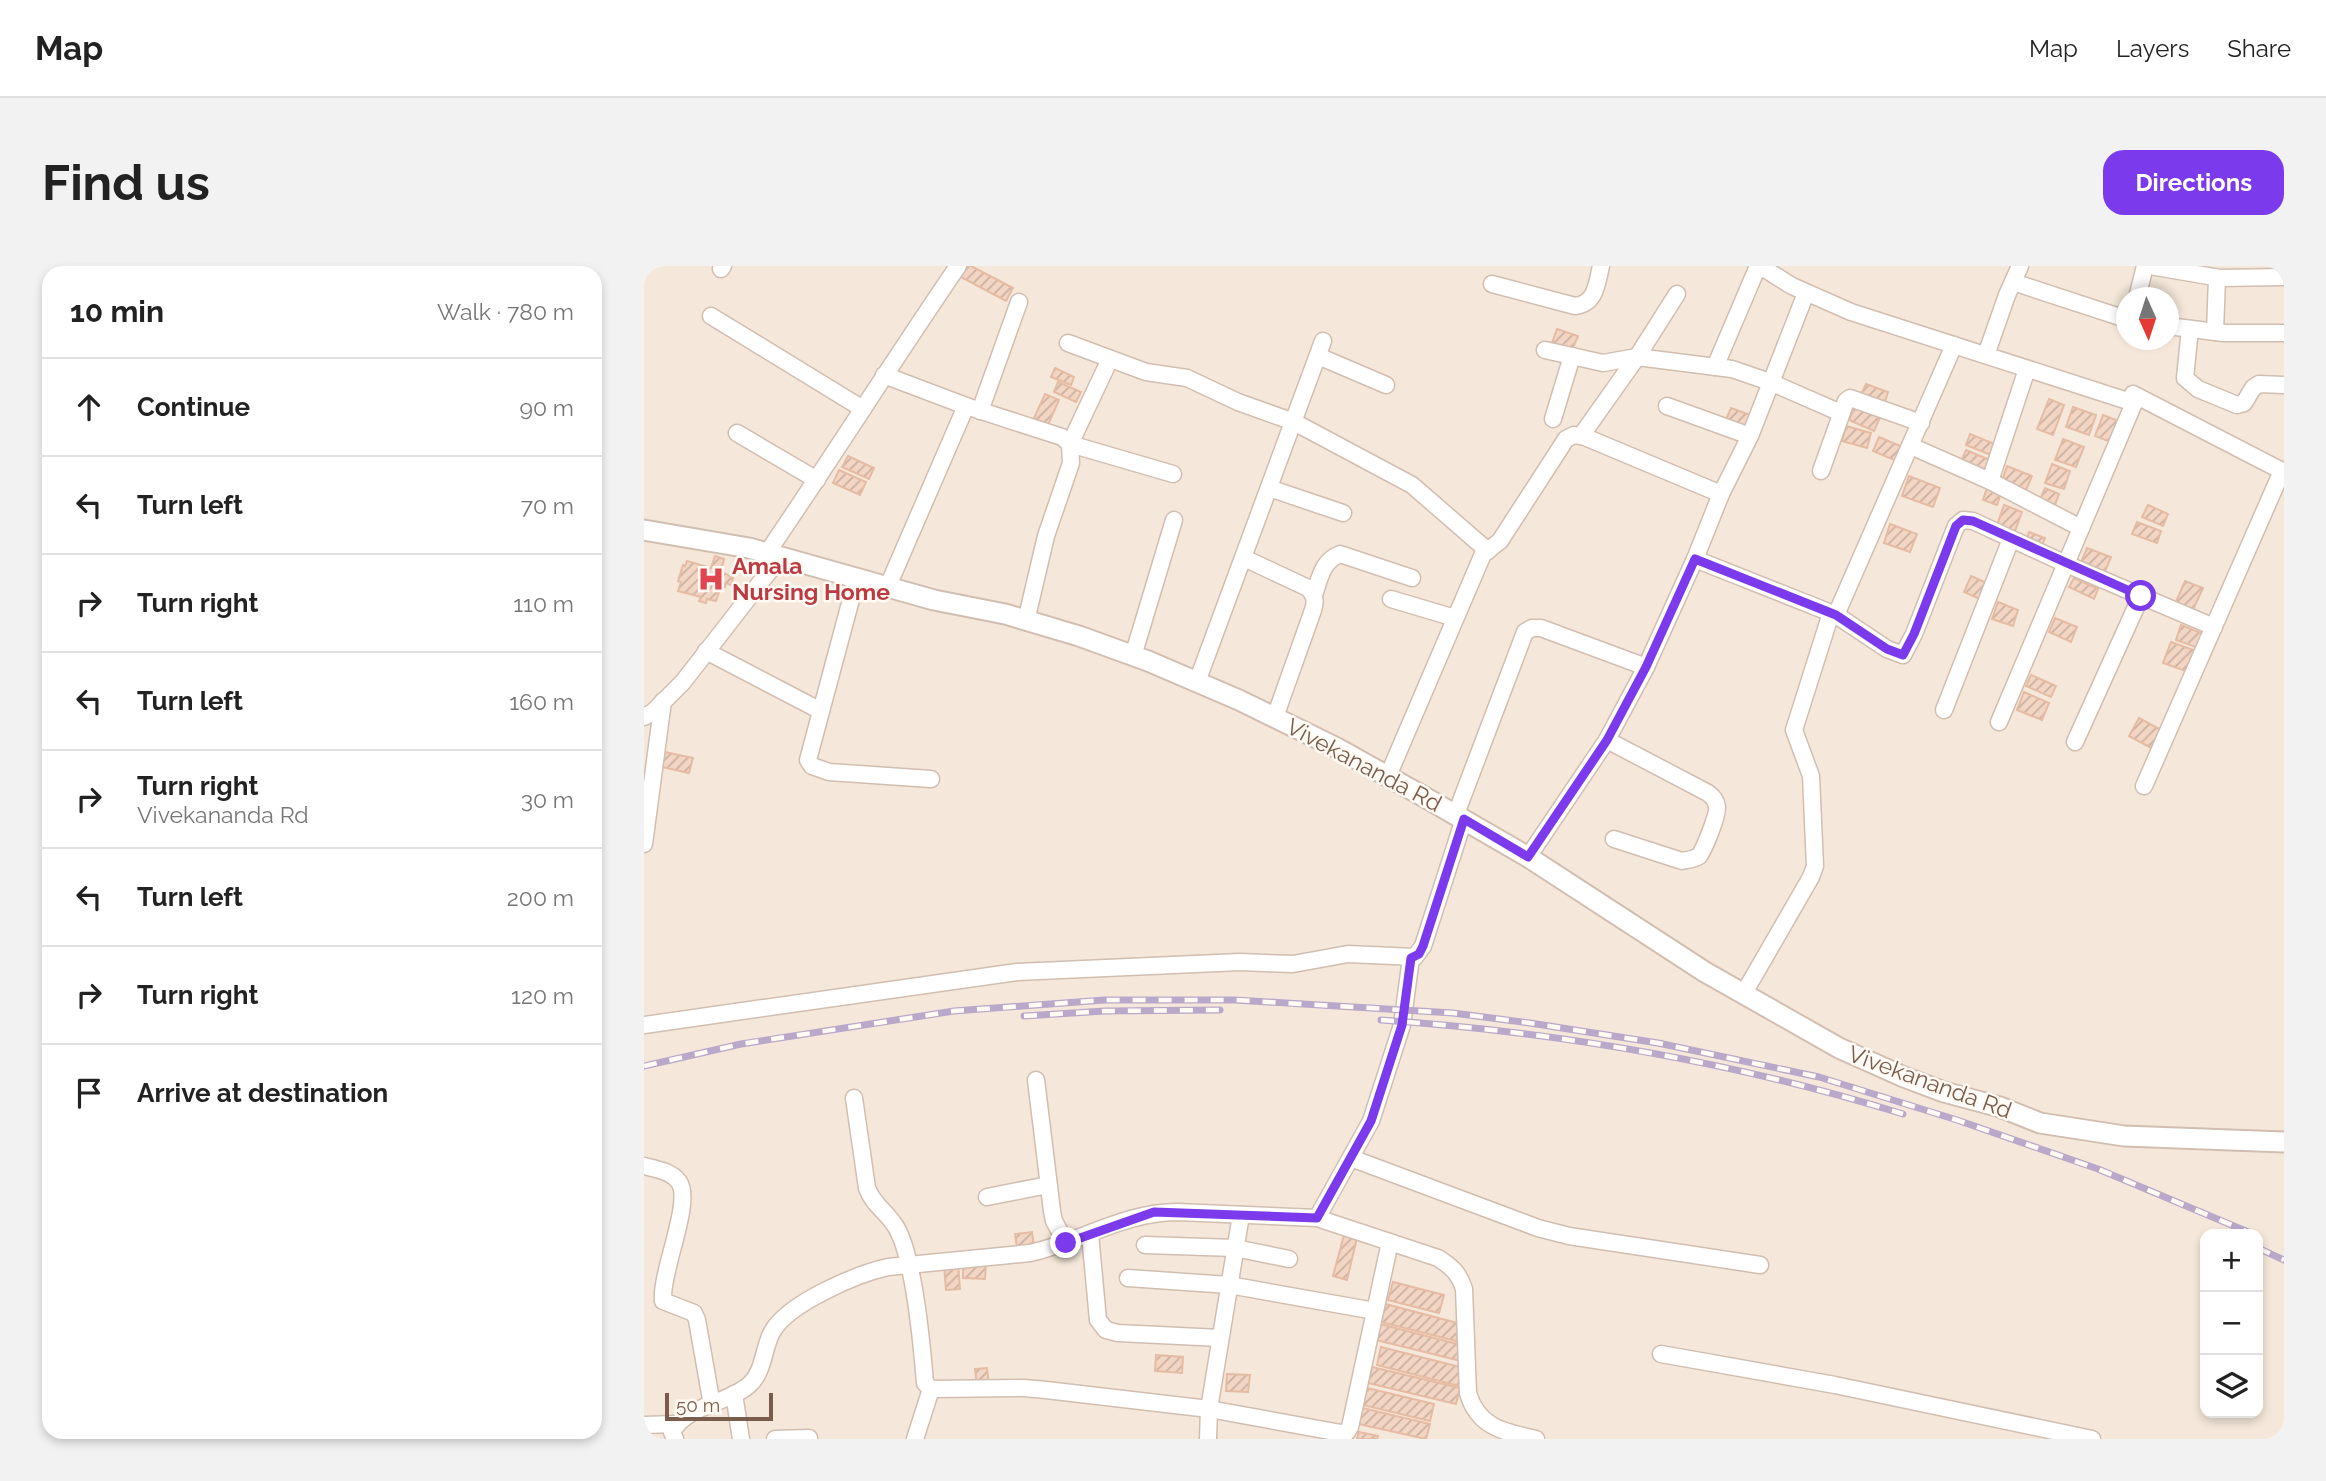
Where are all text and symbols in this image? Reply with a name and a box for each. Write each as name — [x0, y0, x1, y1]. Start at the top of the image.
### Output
text: Map — [35, 29, 103, 68]
text: Map — [2029, 34, 2078, 63]
text: Layers — [2116, 34, 2189, 63]
text: Share — [2227, 34, 2291, 63]
button: Directions — [2103, 150, 2284, 215]
text: Find us — [42, 154, 210, 211]
north arrow — [2116, 287, 2179, 350]
text: 10 min — [70, 294, 164, 329]
text: Walk · 780 m — [437, 298, 574, 325]
icon: ahead — [70, 388, 108, 426]
text: Continue — [137, 392, 250, 422]
text: 90 m — [519, 394, 574, 421]
icon: left — [70, 486, 108, 524]
text: Turn left — [137, 490, 243, 520]
text: 70 m — [521, 492, 574, 519]
place label: Amala Nursing Home — [732, 552, 890, 605]
hospital icon: Amala Nursing Home — [696, 564, 726, 594]
route start — [2125, 580, 2156, 611]
icon: right — [70, 584, 108, 622]
text: Turn right — [137, 588, 258, 618]
text: 110 m — [513, 590, 574, 617]
icon: left — [70, 682, 108, 720]
text: Turn left — [137, 686, 243, 716]
text: 160 m — [509, 688, 574, 715]
street label: Vivekananda Rd — [1282, 712, 1446, 817]
text: Turn right — [137, 771, 258, 801]
icon: right — [70, 780, 108, 818]
text: 30 m — [521, 786, 574, 813]
text: Vivekananda Rd — [137, 801, 309, 828]
icon: left — [70, 878, 108, 916]
text: Turn left — [137, 882, 243, 912]
text: 200 m — [507, 884, 574, 911]
icon: right — [70, 976, 108, 1014]
text: Turn right — [137, 980, 258, 1010]
text: 120 m — [511, 982, 574, 1009]
street label: Vivekananda Rd — [1845, 1039, 2015, 1124]
icon: arrive — [70, 1074, 108, 1112]
text: Arrive at destination — [137, 1078, 388, 1108]
route end — [1050, 1227, 1081, 1258]
map controls — [2200, 1229, 2263, 1418]
button: + — [2200, 1229, 2263, 1292]
button: − — [2200, 1292, 2263, 1355]
button: layers — [2200, 1355, 2263, 1418]
scale bar — [665, 1390, 774, 1422]
text: 50 m — [676, 1394, 720, 1416]

